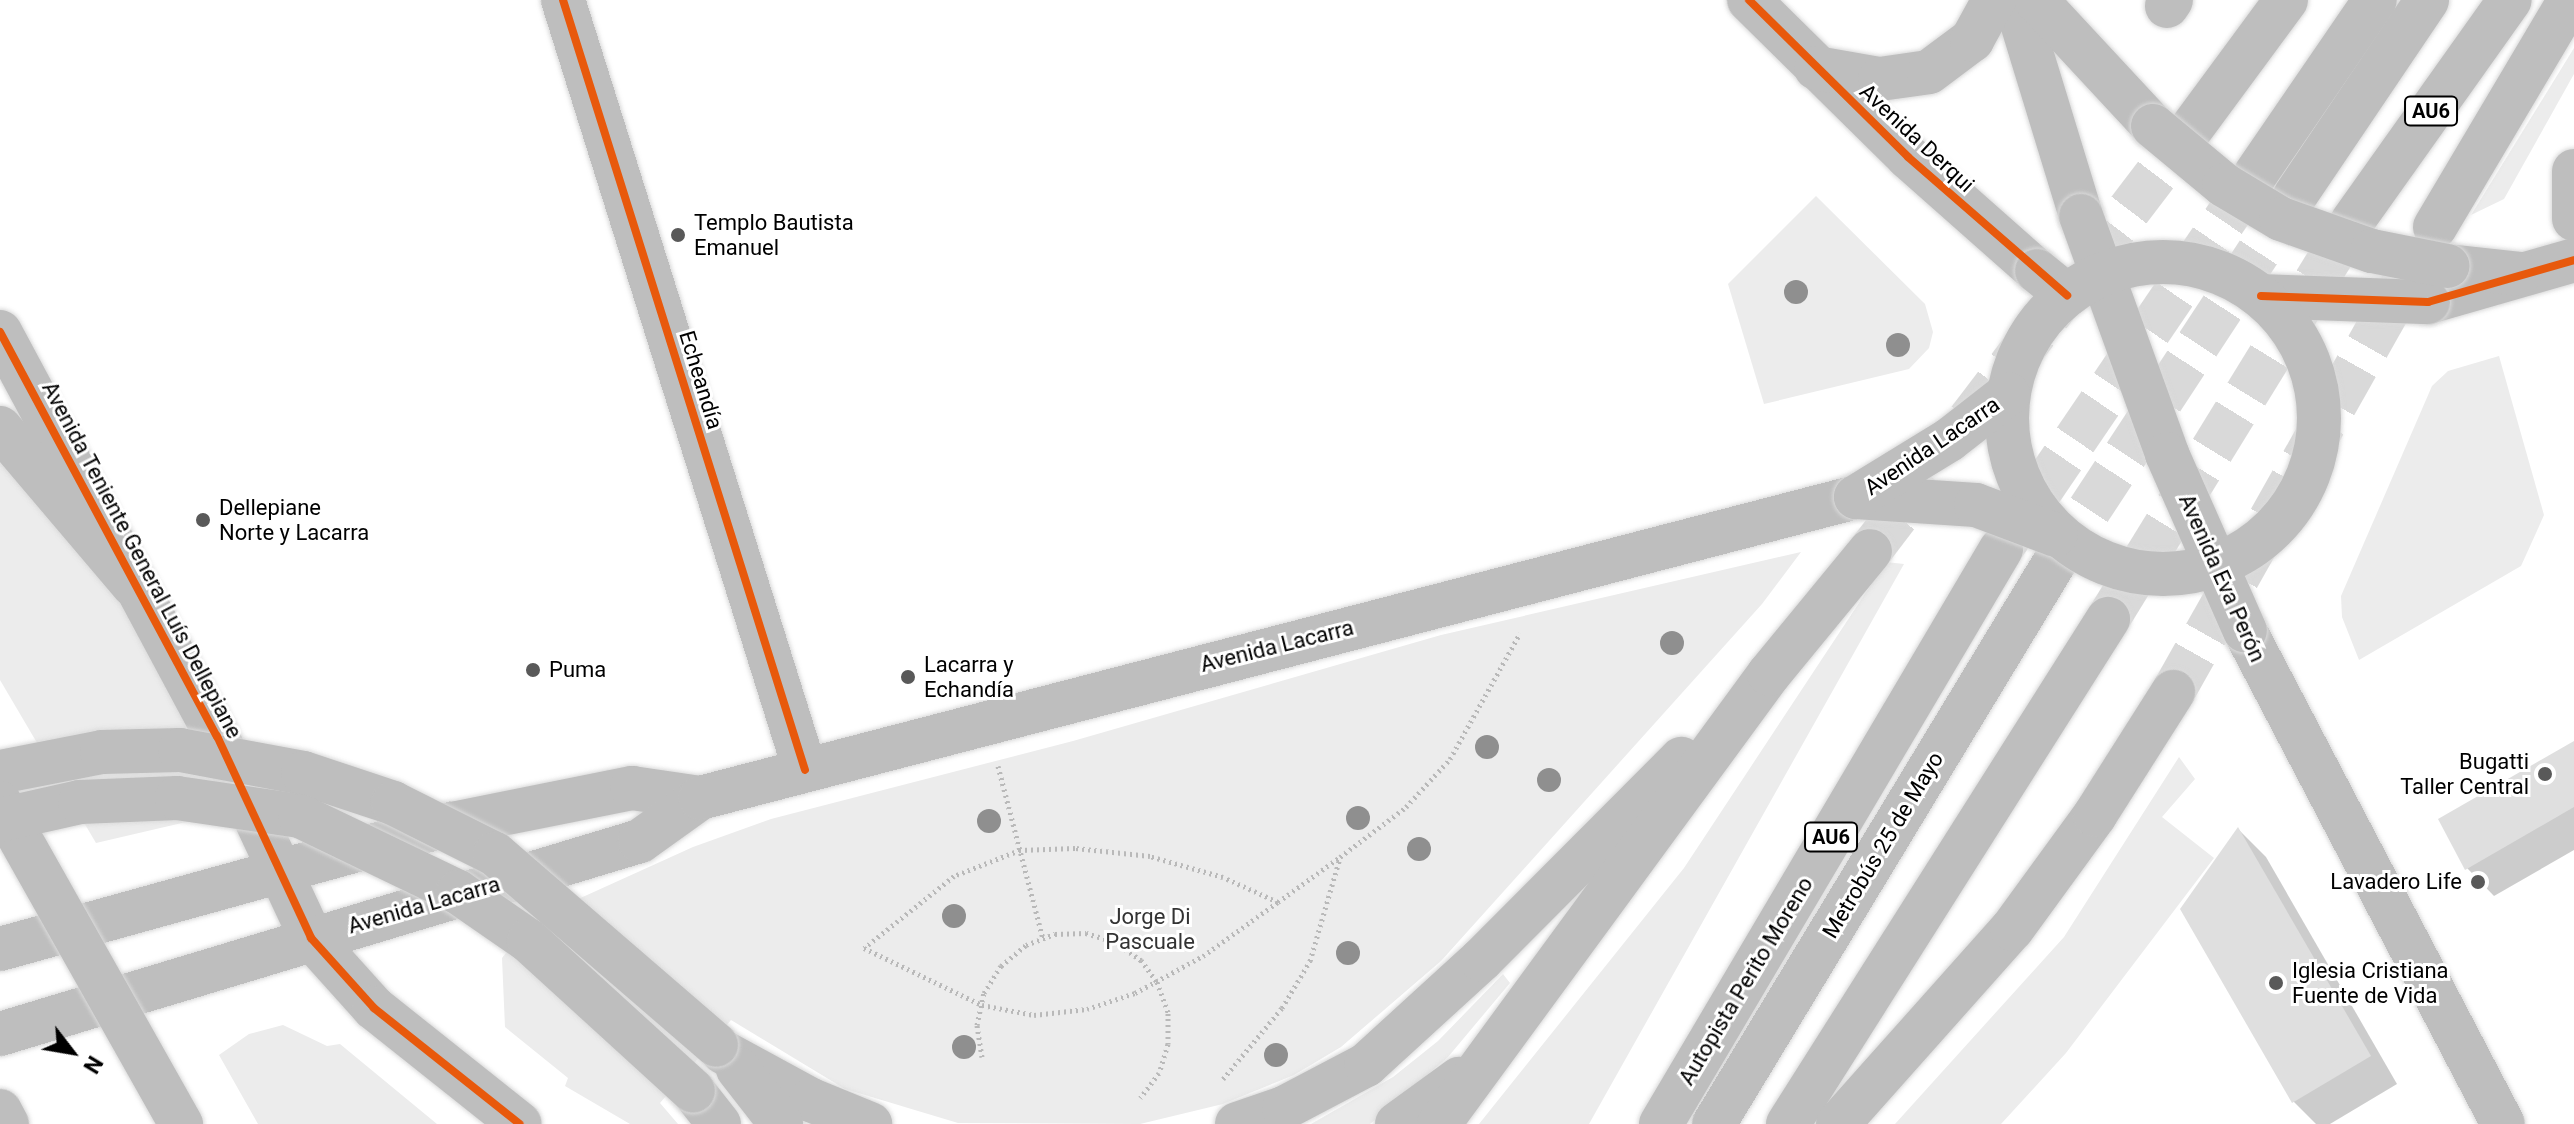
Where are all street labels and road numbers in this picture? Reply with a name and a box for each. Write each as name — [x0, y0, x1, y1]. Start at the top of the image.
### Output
street label: Avenida Derqui — [1854, 78, 1980, 198]
road number: AU6 — [2403, 95, 2459, 127]
street label: Echeandía — [674, 328, 728, 432]
street label: Avenida Teniente General Luís Dellepiane — [36, 377, 248, 743]
street label: Avenida Lacarra — [1860, 391, 2004, 501]
street label: Avenida Eva Perón — [2173, 490, 2271, 666]
street label: Avenida Lacarra — [1198, 614, 1356, 678]
street label: Metrobús 25 de Mayo — [1817, 747, 1949, 943]
road number: AU6 — [1803, 821, 1859, 853]
street label: Avenida Lacarra — [345, 871, 503, 939]
street label: Autopista Perito Moreno — [1673, 872, 1819, 1090]

